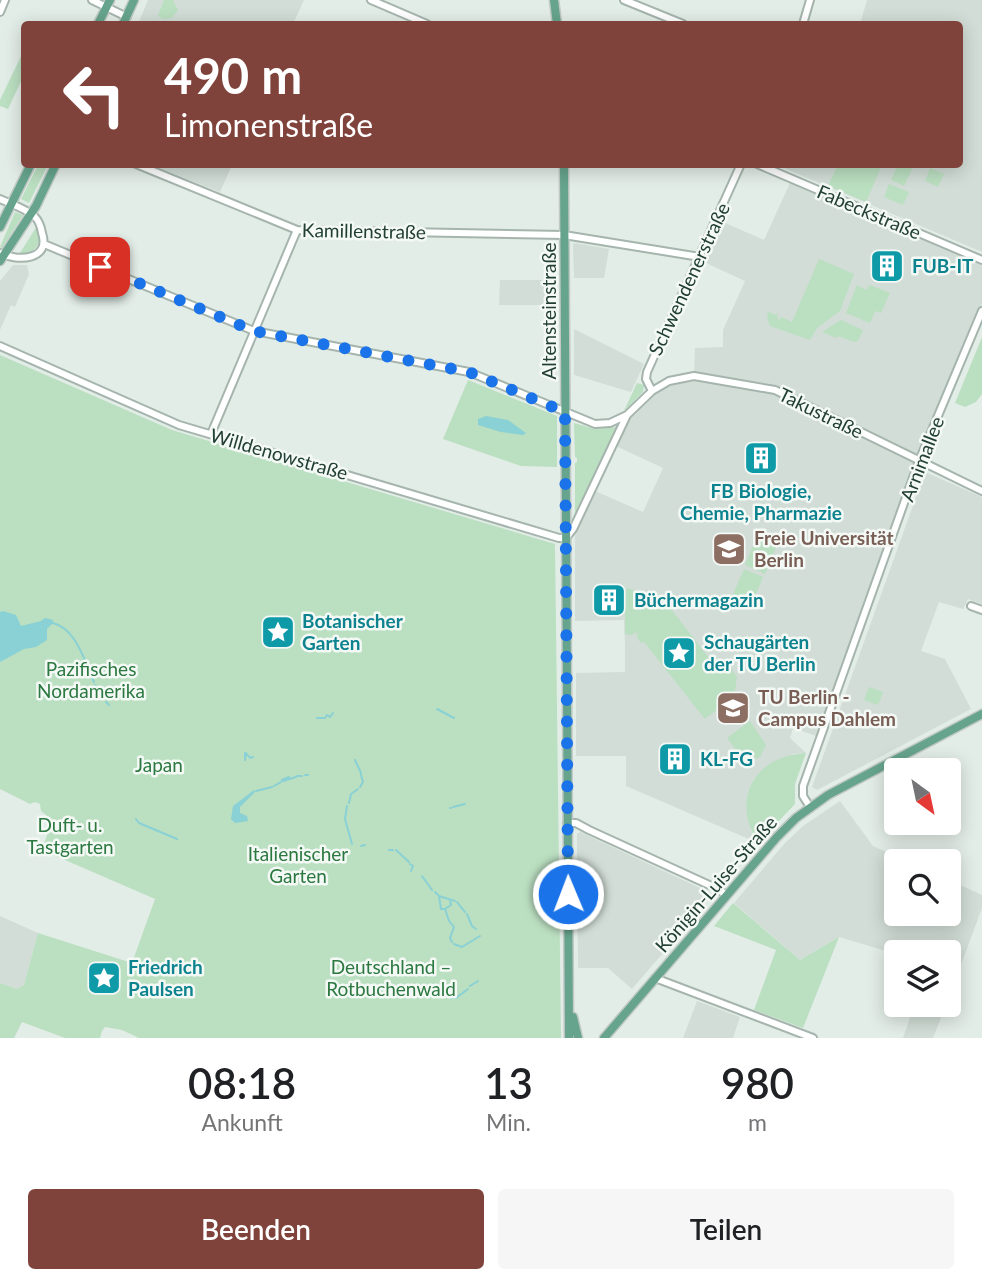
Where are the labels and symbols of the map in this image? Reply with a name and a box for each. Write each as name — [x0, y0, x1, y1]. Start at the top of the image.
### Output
street label: Fabeckstraße — [814, 179, 925, 244]
street label: Schwendenerstraße — [643, 199, 734, 359]
street label: Kamillenstraße — [302, 218, 426, 243]
pin — [70, 237, 130, 297]
street label: Altensteinstraße — [537, 242, 560, 380]
building icon: FUB-IT — [868, 247, 906, 285]
place label: FUB-IT — [912, 254, 974, 277]
street label: Takustraße — [775, 382, 867, 443]
street label: Arnimallee — [895, 413, 948, 504]
street label: Willdenowstraße — [208, 423, 351, 484]
building icon: FB Biologie, Chemie, Pharmazie — [742, 439, 780, 477]
place label: FB Biologie, Chemie, Pharmazie — [680, 479, 842, 524]
place label: Freie Universität Berlin — [754, 526, 894, 571]
school or university icon: Freie Universität Berlin — [710, 530, 748, 568]
building icon: Büchermagazin — [590, 581, 628, 619]
place label: Büchermagazin — [634, 588, 764, 611]
place label: Botanischer Garten — [302, 609, 404, 654]
place icon: Botanischer Garten — [259, 613, 297, 651]
place label: Schaugärten der TU Berlin — [704, 630, 816, 675]
place icon: Schaugärten der TU Berlin — [660, 634, 698, 672]
park label: Pazifisches Nordamerika — [37, 657, 145, 702]
place label: TU Berlin - Campus Dahlem — [758, 685, 896, 730]
school or university icon: TU Berlin - Campus Dahlem — [714, 689, 752, 727]
building icon: KL-FG — [656, 740, 694, 778]
place label: KL-FG — [700, 747, 753, 770]
park label: Japan — [135, 753, 183, 776]
north arrow — [884, 758, 961, 835]
street label: Königin-Luise-Straße — [650, 811, 781, 957]
park label: Duft- u. Tastgarten — [26, 813, 114, 858]
park label: Italienischer Garten — [248, 842, 348, 887]
position arrow — [531, 857, 605, 931]
place label: Friedrich Paulsen — [128, 955, 203, 1000]
park label: Deutschland – Rotbuchenwald — [326, 955, 456, 1000]
place icon: Friedrich Paulsen — [85, 959, 123, 997]

